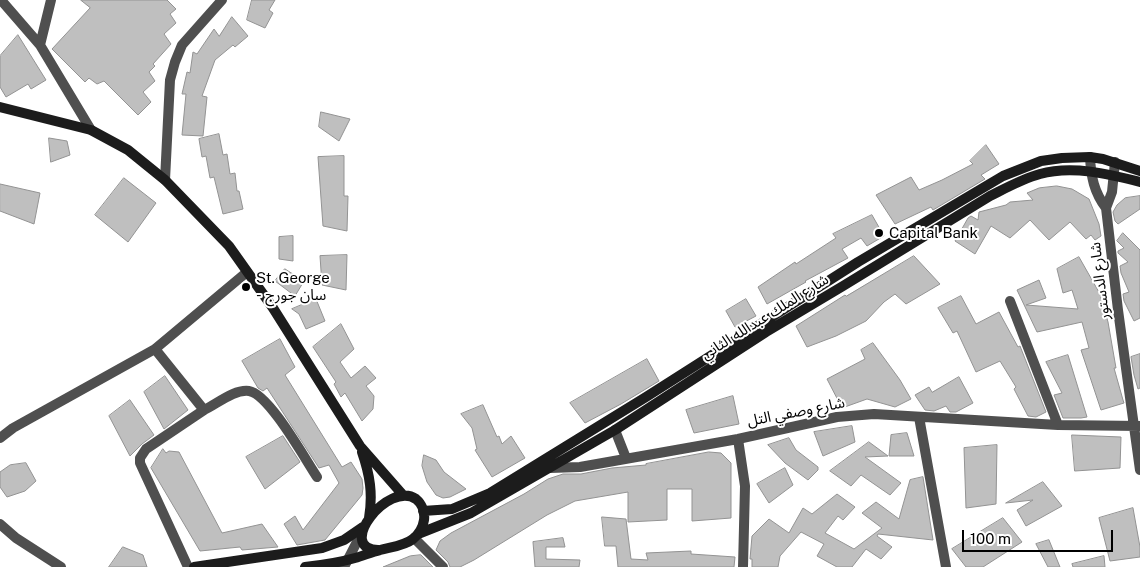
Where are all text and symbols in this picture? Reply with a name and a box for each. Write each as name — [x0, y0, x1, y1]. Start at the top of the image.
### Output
place label: Capital Bank — [889, 224, 978, 242]
marker: Capital Bank — [873, 227, 885, 239]
street label: شارع الدستور — [1086, 241, 1114, 321]
place label: St. George - سان جورج — [256, 269, 330, 304]
street label: شارع الملك عبدالله الثاني — [698, 270, 832, 364]
marker: St. George - سان جورج — [240, 281, 252, 293]
street label: شارع وصفي التل — [746, 394, 846, 430]
scale bar — [965, 520, 1116, 552]
text: 100 m — [970, 530, 1011, 547]

